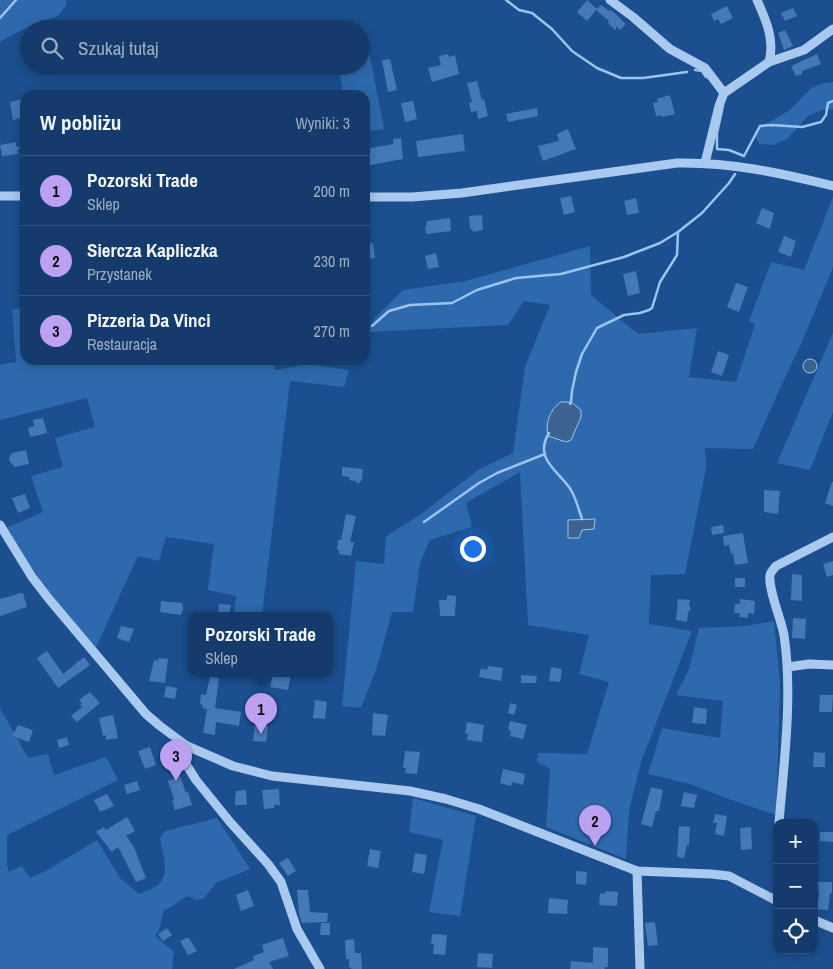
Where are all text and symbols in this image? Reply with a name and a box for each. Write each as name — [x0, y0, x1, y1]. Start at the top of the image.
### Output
search box — [20, 20, 370, 75]
icon: search — [38, 34, 66, 62]
text: Szukaj tutaj — [78, 35, 159, 61]
text: W pobliżu — [40, 108, 121, 137]
text: Wyniki: 3 — [295, 112, 350, 134]
text: Pozorski Trade — [87, 167, 198, 193]
text: 1 — [52, 180, 60, 202]
text: 200 m — [314, 180, 350, 202]
text: Sklep — [87, 193, 120, 215]
text: Siercza Kapliczka — [87, 237, 218, 263]
text: 2 — [52, 250, 60, 272]
text: 230 m — [314, 250, 350, 272]
text: Przystanek — [87, 263, 152, 285]
text: Pizzeria Da Vinci — [87, 307, 211, 333]
text: 3 — [52, 320, 60, 342]
text: 270 m — [314, 320, 350, 342]
text: Restauracja — [87, 333, 157, 355]
your location — [460, 536, 486, 562]
popup — [188, 612, 333, 677]
text: Pozorski Trade — [205, 621, 316, 647]
text: Sklep — [205, 647, 238, 669]
pin: 1 — [245, 693, 277, 734]
pin: 3 — [160, 740, 192, 781]
pin: 2 — [579, 805, 611, 846]
map controls — [773, 819, 818, 954]
button: + — [773, 819, 818, 864]
button: − — [773, 864, 818, 909]
button: locate — [773, 909, 818, 954]

